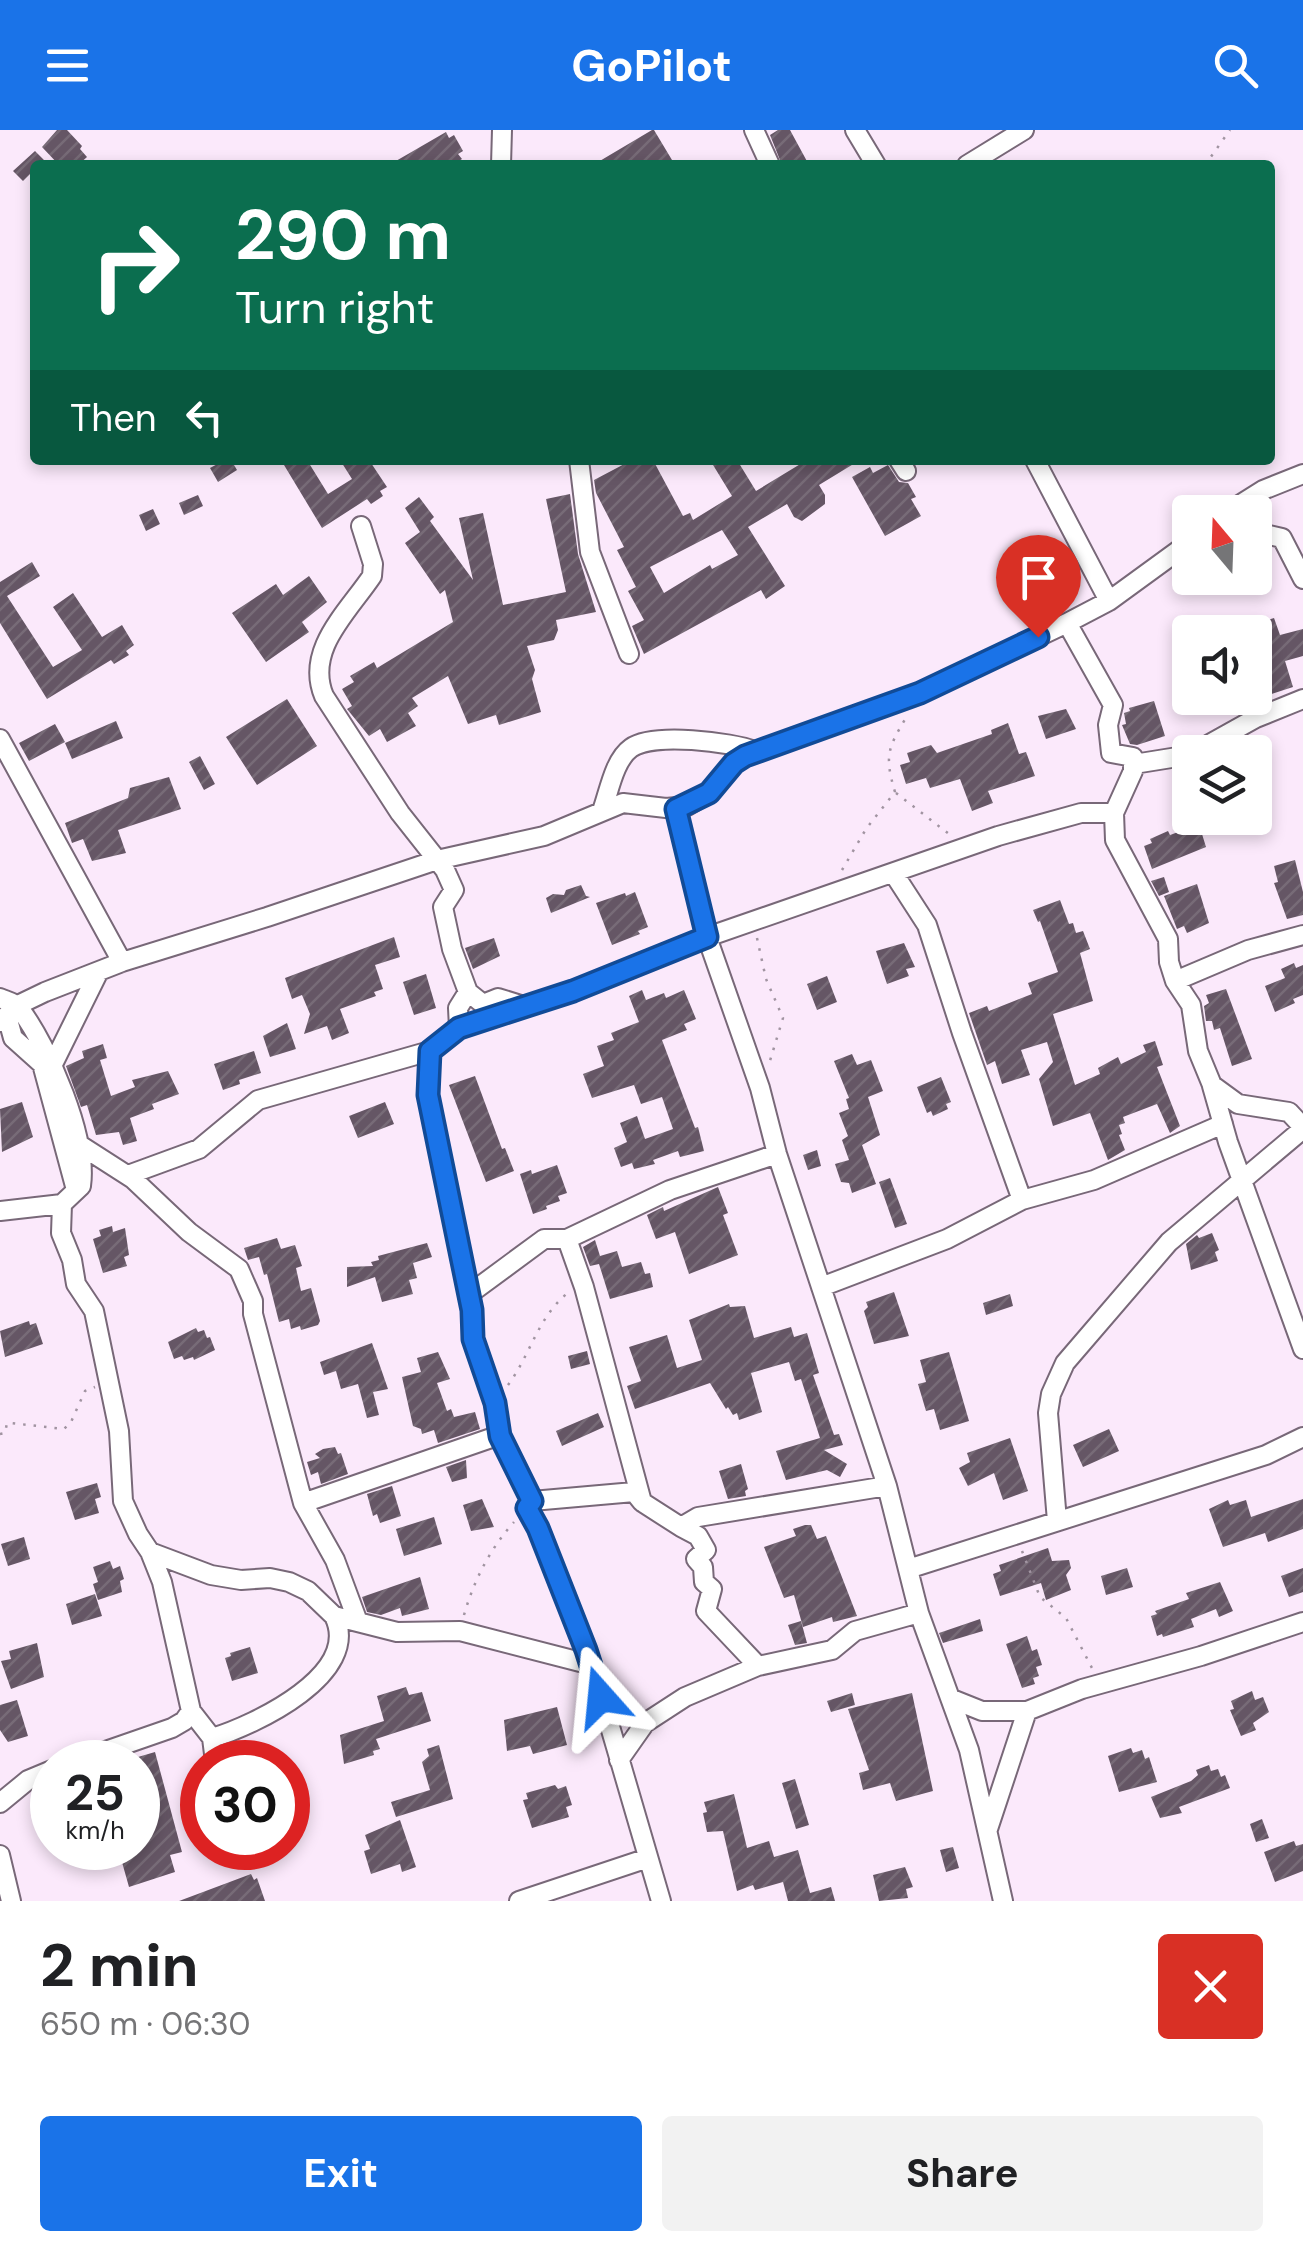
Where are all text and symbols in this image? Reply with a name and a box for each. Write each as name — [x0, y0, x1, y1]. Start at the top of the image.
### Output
text: GoPilot — [571, 36, 732, 95]
icon: menu — [40, 38, 95, 93]
icon: search — [1208, 38, 1263, 93]
text: 290 m — [235, 190, 451, 281]
icon: right — [70, 200, 200, 330]
text: Turn right — [235, 278, 434, 337]
icon: left — [177, 390, 232, 445]
text: Then — [70, 393, 157, 443]
north arrow — [1172, 495, 1272, 595]
map controls — [1172, 495, 1272, 835]
pin — [996, 535, 1081, 638]
icon: arrive — [1011, 550, 1066, 605]
button: sound — [1172, 615, 1272, 715]
button: layers — [1172, 735, 1272, 835]
position arrow — [549, 1645, 653, 1749]
speed limit sign: 30 — [180, 1740, 310, 1870]
text: 25 — [65, 1760, 125, 1826]
text: km/h — [65, 1814, 125, 1847]
text: 2 min — [40, 1926, 199, 2005]
button: close — [1158, 1934, 1263, 2039]
text: 650 m · 06:30 — [40, 2003, 251, 2045]
button: Exit — [40, 2116, 642, 2231]
button: Share — [662, 2116, 1263, 2231]

